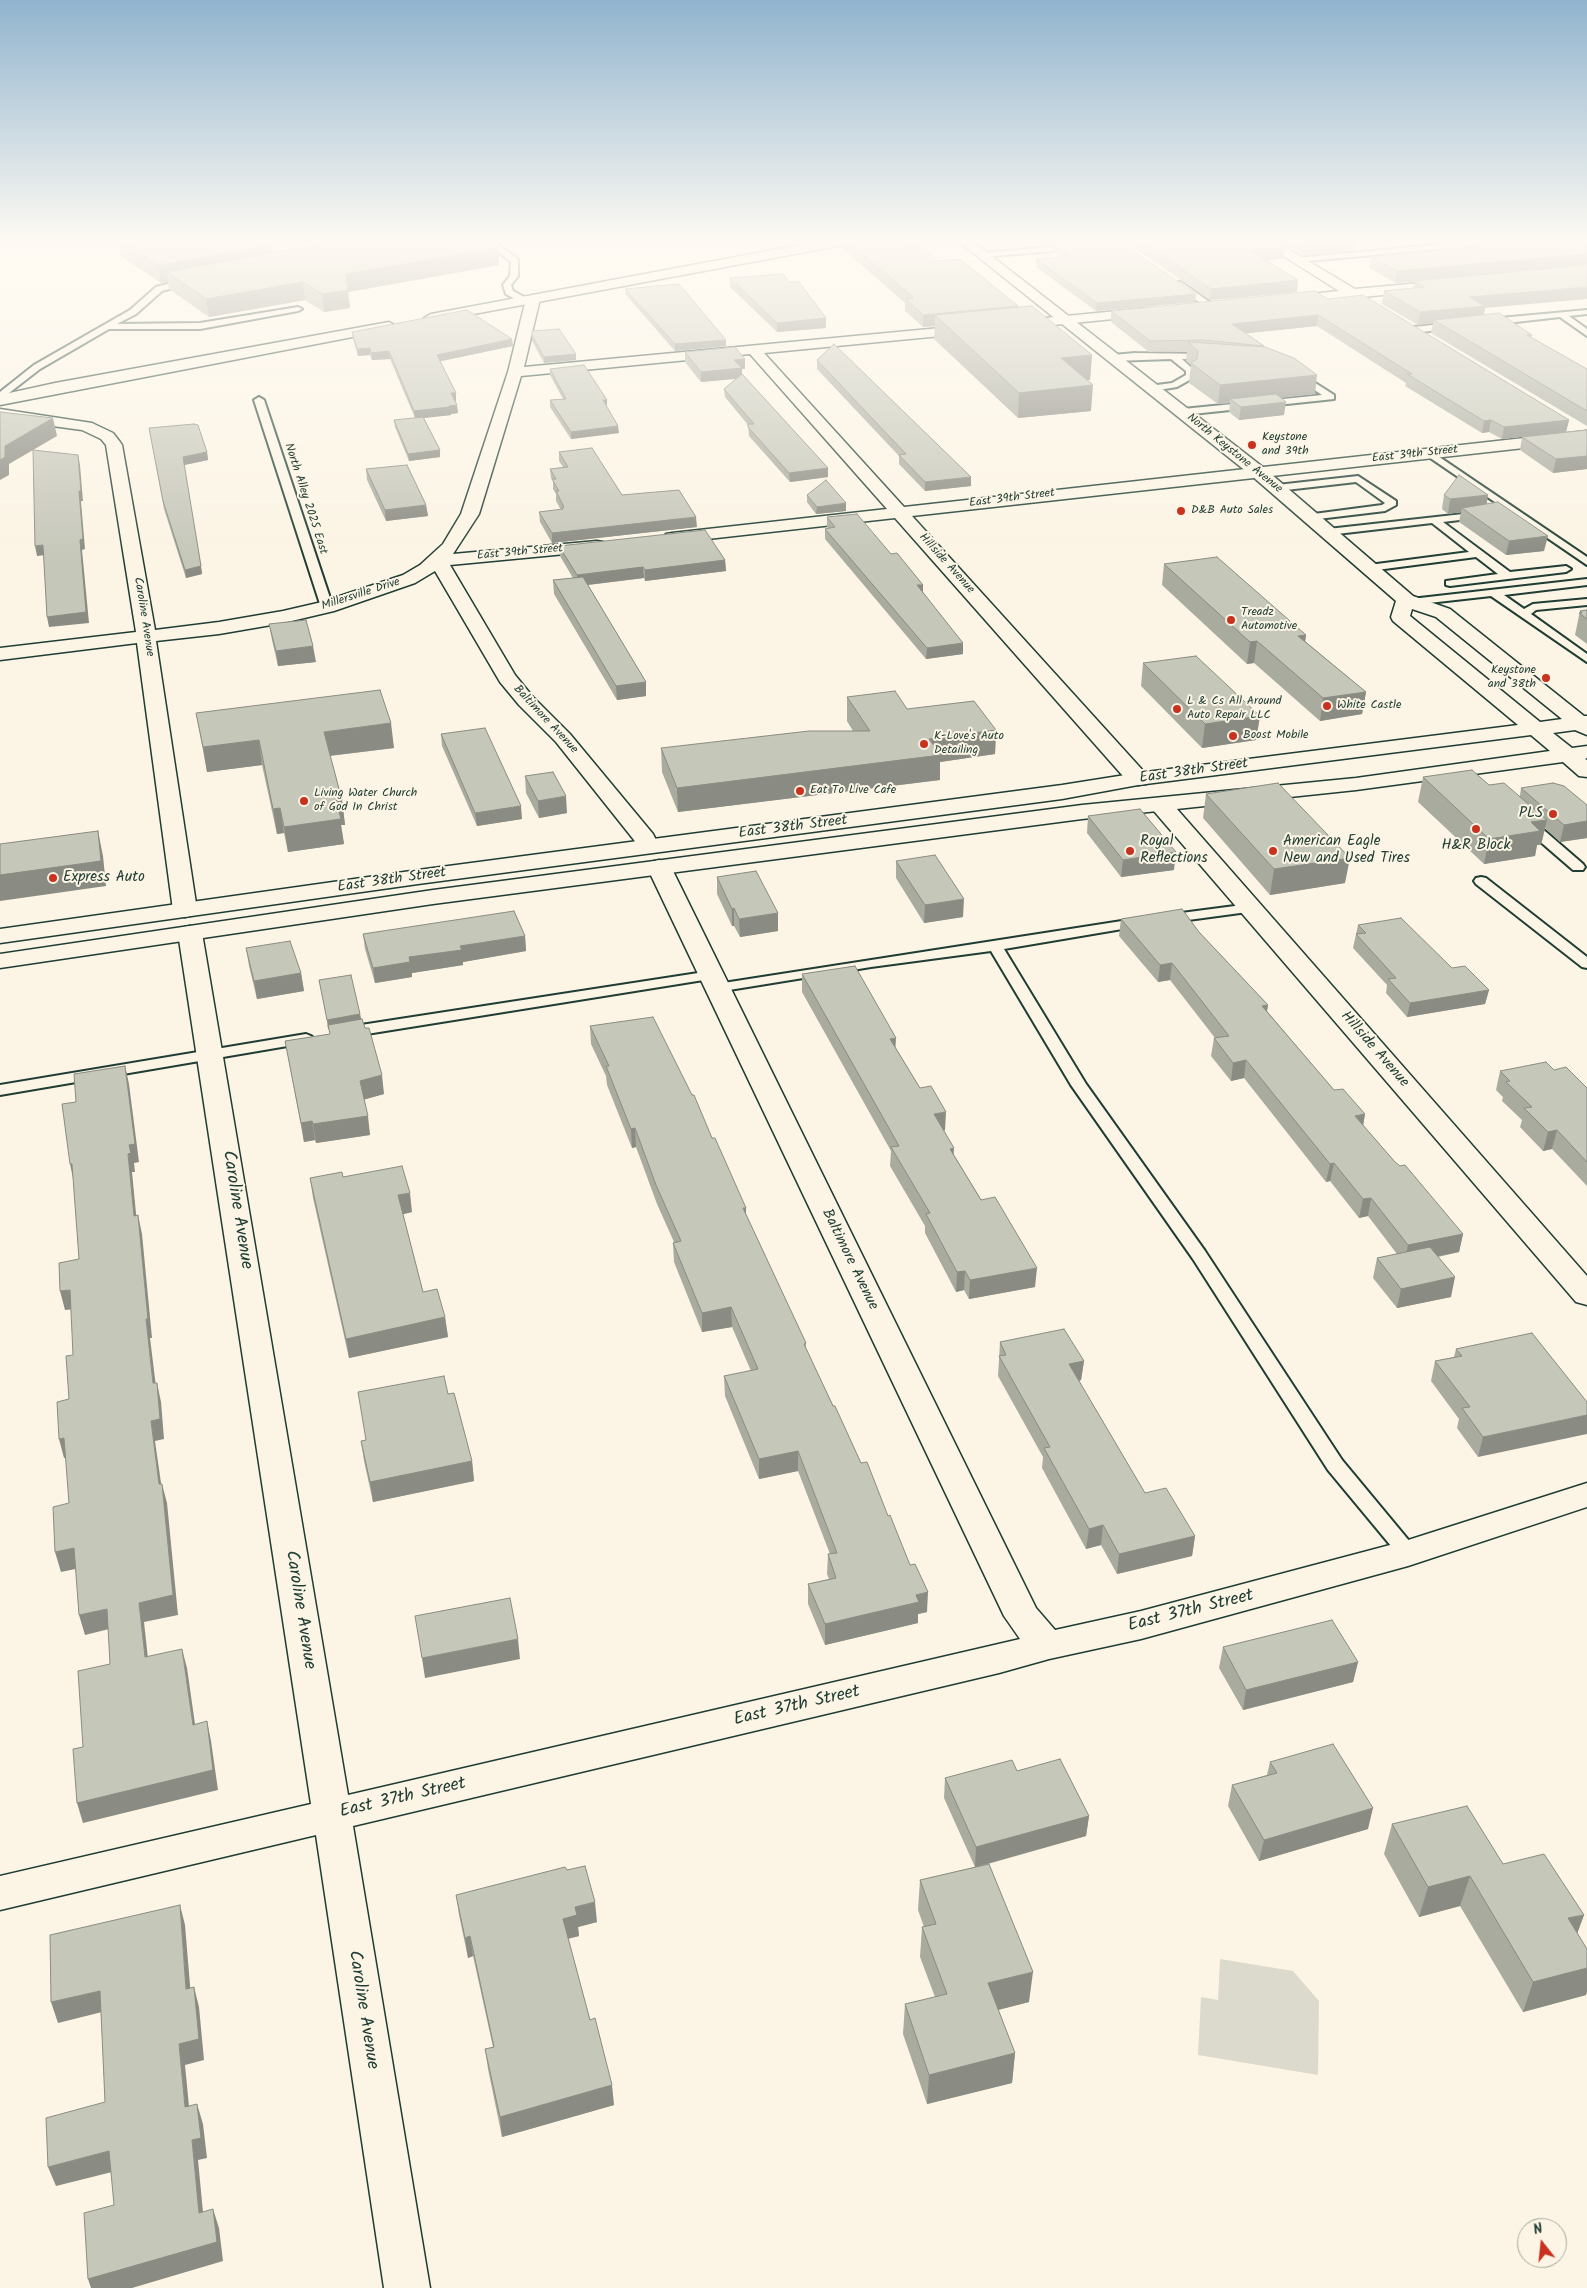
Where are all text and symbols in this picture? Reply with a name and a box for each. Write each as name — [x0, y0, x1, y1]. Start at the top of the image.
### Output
street label: North Keystone Avenue — [1183, 411, 1285, 497]
place label: Keystone and 39th — [1262, 431, 1309, 459]
marker: Keystone and 39th — [1246, 439, 1258, 451]
street label: North Alley 2025 East — [280, 442, 330, 556]
street label: East 39th Street — [1371, 443, 1459, 467]
street label: East 39th Street — [968, 487, 1056, 511]
place label: D&B Auto Sales — [1191, 504, 1273, 518]
marker: D&B Auto Sales — [1175, 505, 1187, 517]
street label: Hillside Avenue — [915, 531, 977, 597]
street label: East 39th Street — [476, 542, 564, 564]
street label: Caroline Avenue — [130, 576, 156, 658]
street label: Millersville Drive — [320, 576, 402, 614]
place label: Treadz Automotive — [1241, 606, 1297, 634]
marker: Treadz Automotive — [1225, 614, 1237, 626]
place label: Keystone and 38th — [1488, 664, 1536, 692]
marker: Keystone and 38th — [1540, 672, 1552, 684]
street label: Baltimore Avenue — [510, 683, 580, 757]
place label: L & Cs All Around Auto Repair LLC — [1187, 695, 1282, 723]
place label: White Castle — [1337, 699, 1401, 713]
marker: White Castle — [1321, 700, 1333, 712]
marker: L & Cs All Around Auto Repair LLC — [1171, 703, 1183, 715]
place label: Boost Mobile — [1243, 729, 1308, 743]
place label: K-Love's Auto Detailing — [934, 730, 1004, 758]
marker: Boost Mobile — [1227, 730, 1239, 742]
marker: K-Love's Auto Detailing — [918, 738, 930, 750]
street label: East 38th Street — [1139, 755, 1249, 789]
place label: Eat To Live Cafe — [810, 784, 896, 798]
marker: Eat To Live Cafe — [794, 785, 806, 797]
place label: Living Water Church of God In Christ — [314, 787, 417, 815]
marker: Living Water Church of God In Christ — [298, 795, 310, 807]
place label: PLS — [1519, 805, 1543, 823]
marker: PLS — [1547, 808, 1559, 820]
street label: East 38th Street — [738, 812, 848, 844]
marker: H&R Block — [1470, 823, 1482, 835]
place label: Royal Reflections — [1140, 833, 1208, 868]
place label: American Eagle New and Used Tires — [1283, 833, 1410, 868]
place label: H&R Block — [1441, 837, 1511, 855]
marker: Royal Reflections — [1124, 845, 1136, 857]
marker: American Eagle New and Used Tires — [1267, 845, 1279, 857]
street label: East 38th Street — [337, 864, 447, 898]
place label: Express Auto — [63, 869, 145, 887]
marker: Express Auto — [47, 872, 59, 884]
street label: Hillside Avenue — [1336, 1008, 1412, 1092]
street label: Caroline Avenue — [216, 1149, 256, 1271]
street label: Baltimore Avenue — [817, 1207, 881, 1313]
street label: Caroline Avenue — [279, 1549, 319, 1671]
street label: East 37th Street — [1126, 1586, 1256, 1638]
street label: East 37th Street — [732, 1682, 862, 1732]
street label: East 37th Street — [338, 1774, 468, 1824]
street label: Caroline Avenue — [342, 1949, 382, 2071]
north arrow — [1517, 2218, 1567, 2268]
text: N — [1531, 2218, 1545, 2241]

